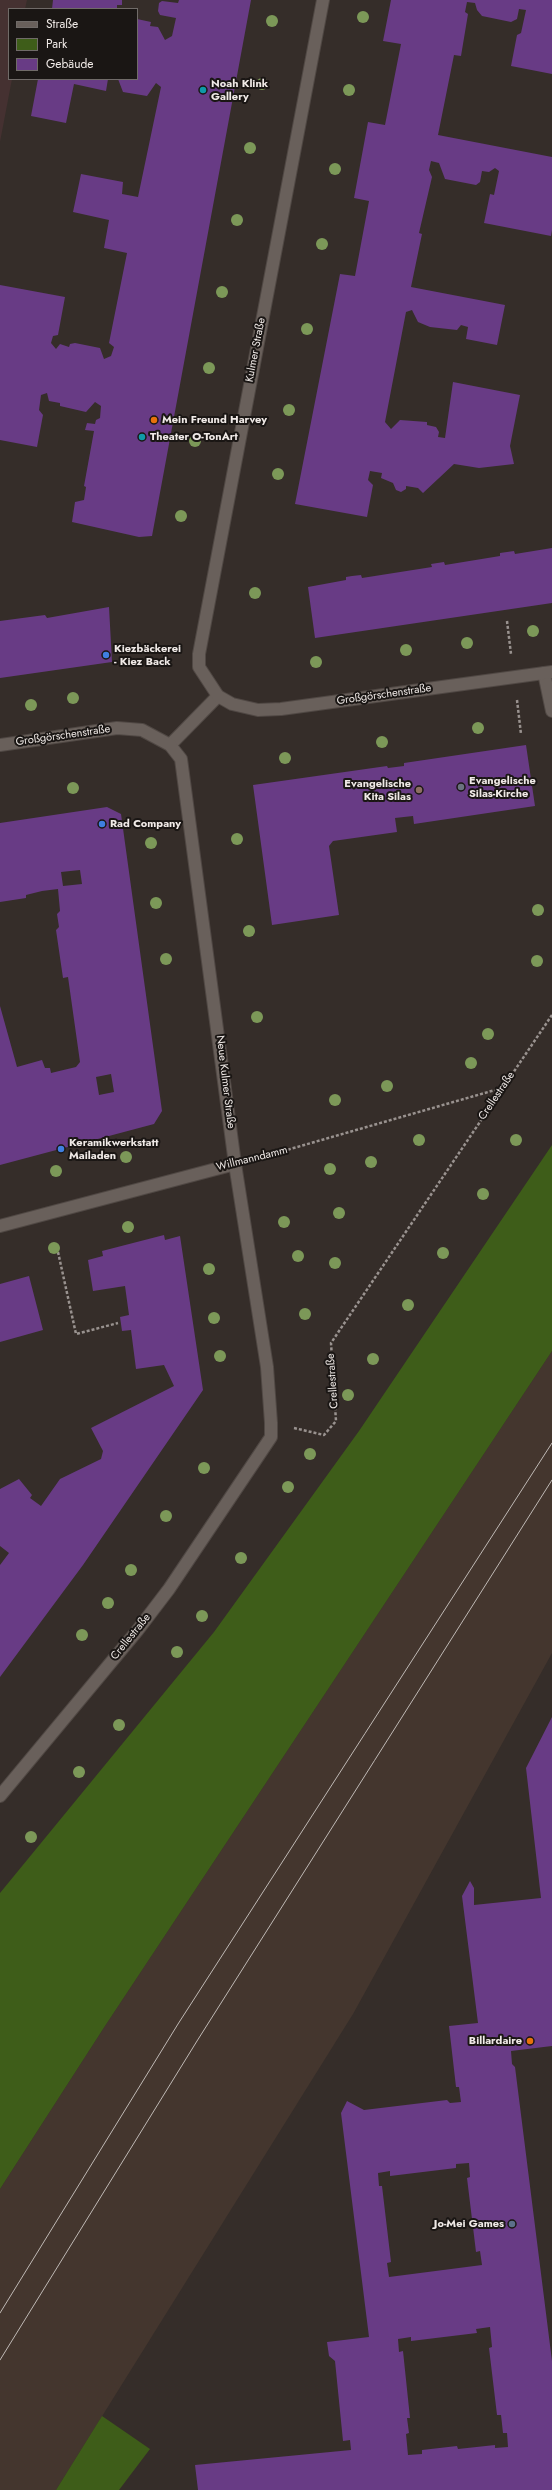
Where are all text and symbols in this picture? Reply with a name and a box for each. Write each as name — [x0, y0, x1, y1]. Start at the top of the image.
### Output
legend — [8, 8, 138, 80]
text: Straße — [46, 15, 78, 33]
text: Park — [46, 35, 67, 53]
text: Gebäude — [46, 55, 93, 73]
place label: Noah Klink Gallery — [211, 77, 268, 103]
marker: Noah Klink Gallery — [198, 85, 208, 95]
street label: Kulmer Straße — [243, 317, 269, 383]
place label: Mein Freund Harvey — [162, 413, 267, 427]
marker: Mein Freund Harvey — [149, 415, 159, 425]
place label: Theater O-TonArt — [150, 430, 238, 444]
marker: Theater O-TonArt — [137, 432, 147, 442]
place label: Kiezbäckerei - Kiez Back — [114, 642, 181, 668]
marker: Kiezbäckerei - Kiez Back — [101, 650, 111, 660]
street label: Großgörschenstraße — [336, 682, 432, 708]
street label: Großgörschenstraße — [15, 723, 111, 749]
place label: Evangelische Silas-Kirche — [469, 774, 536, 800]
place label: Evangelische Kita Silas — [344, 777, 411, 803]
marker: Evangelische Silas-Kirche — [456, 782, 466, 792]
marker: Evangelische Kita Silas — [414, 785, 424, 795]
place label: Rad Company — [110, 817, 181, 831]
marker: Rad Company — [97, 819, 107, 829]
street label: Neue Kulmer Straße — [213, 1035, 237, 1129]
street label: Crellestraße — [476, 1069, 518, 1123]
place label: Keramikwerkstatt Mailaden — [69, 1136, 158, 1162]
marker: Keramikwerkstatt Mailaden — [56, 1144, 66, 1154]
street label: Willmanndamm — [215, 1144, 289, 1174]
street label: Crellestraße — [324, 1353, 342, 1409]
street label: Crellestraße — [108, 1611, 154, 1663]
place label: Billardaire — [469, 2034, 522, 2048]
marker: Billardaire — [525, 2036, 535, 2046]
place label: Jo-Mei Games — [434, 2217, 504, 2231]
marker: Jo-Mei Games — [507, 2219, 517, 2229]

